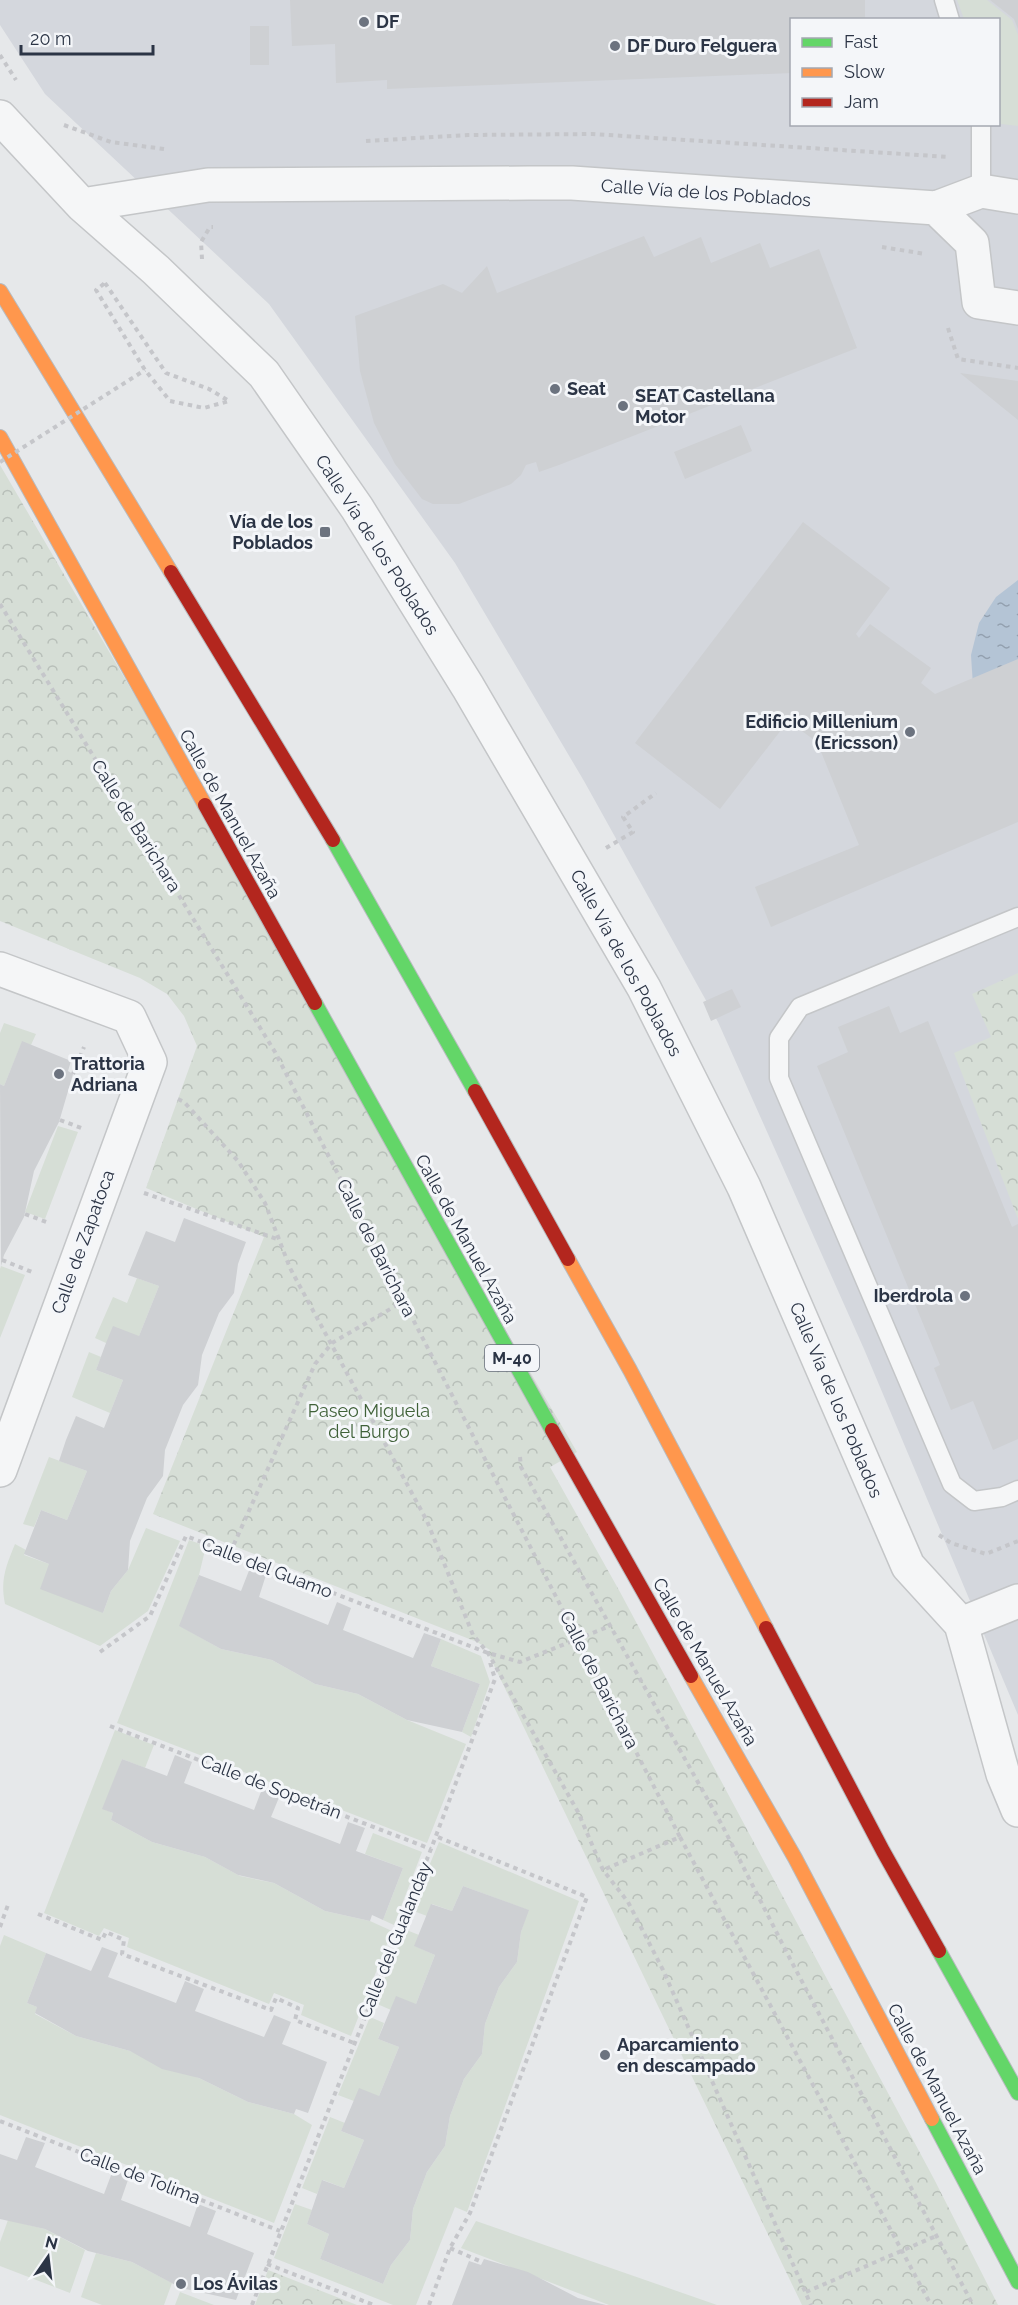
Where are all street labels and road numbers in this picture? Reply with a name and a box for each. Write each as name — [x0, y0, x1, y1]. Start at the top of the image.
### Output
street label: Calle Vía de los Poblados — [600, 175, 812, 210]
street label: Calle Vía de los Poblados — [311, 451, 444, 639]
street label: Calle de Manuel Azaña — [175, 725, 286, 902]
street label: Calle de Barichara — [87, 756, 186, 896]
street label: Calle Vía de los Poblados — [566, 866, 687, 1060]
street label: Calle de Manuel Azaña — [411, 1150, 522, 1327]
street label: Calle de Zapatoca — [47, 1167, 118, 1317]
street label: Calle de Barichara — [333, 1175, 420, 1320]
street label: Calle Vía de los Poblados — [786, 1299, 887, 1501]
road number: M-40 — [485, 1345, 539, 1371]
street label: Calle del Guamo — [199, 1533, 336, 1602]
street label: Calle de Manuel Azaña — [649, 1574, 762, 1749]
street label: Calle de Barichara — [556, 1607, 643, 1752]
street label: Calle de Sopetrán — [198, 1750, 345, 1823]
street label: Calle del Gualanday — [354, 1858, 436, 2021]
street label: Calle de Manuel Azaña — [884, 2000, 991, 2178]
street label: Calle de Tolima — [77, 2143, 204, 2208]

